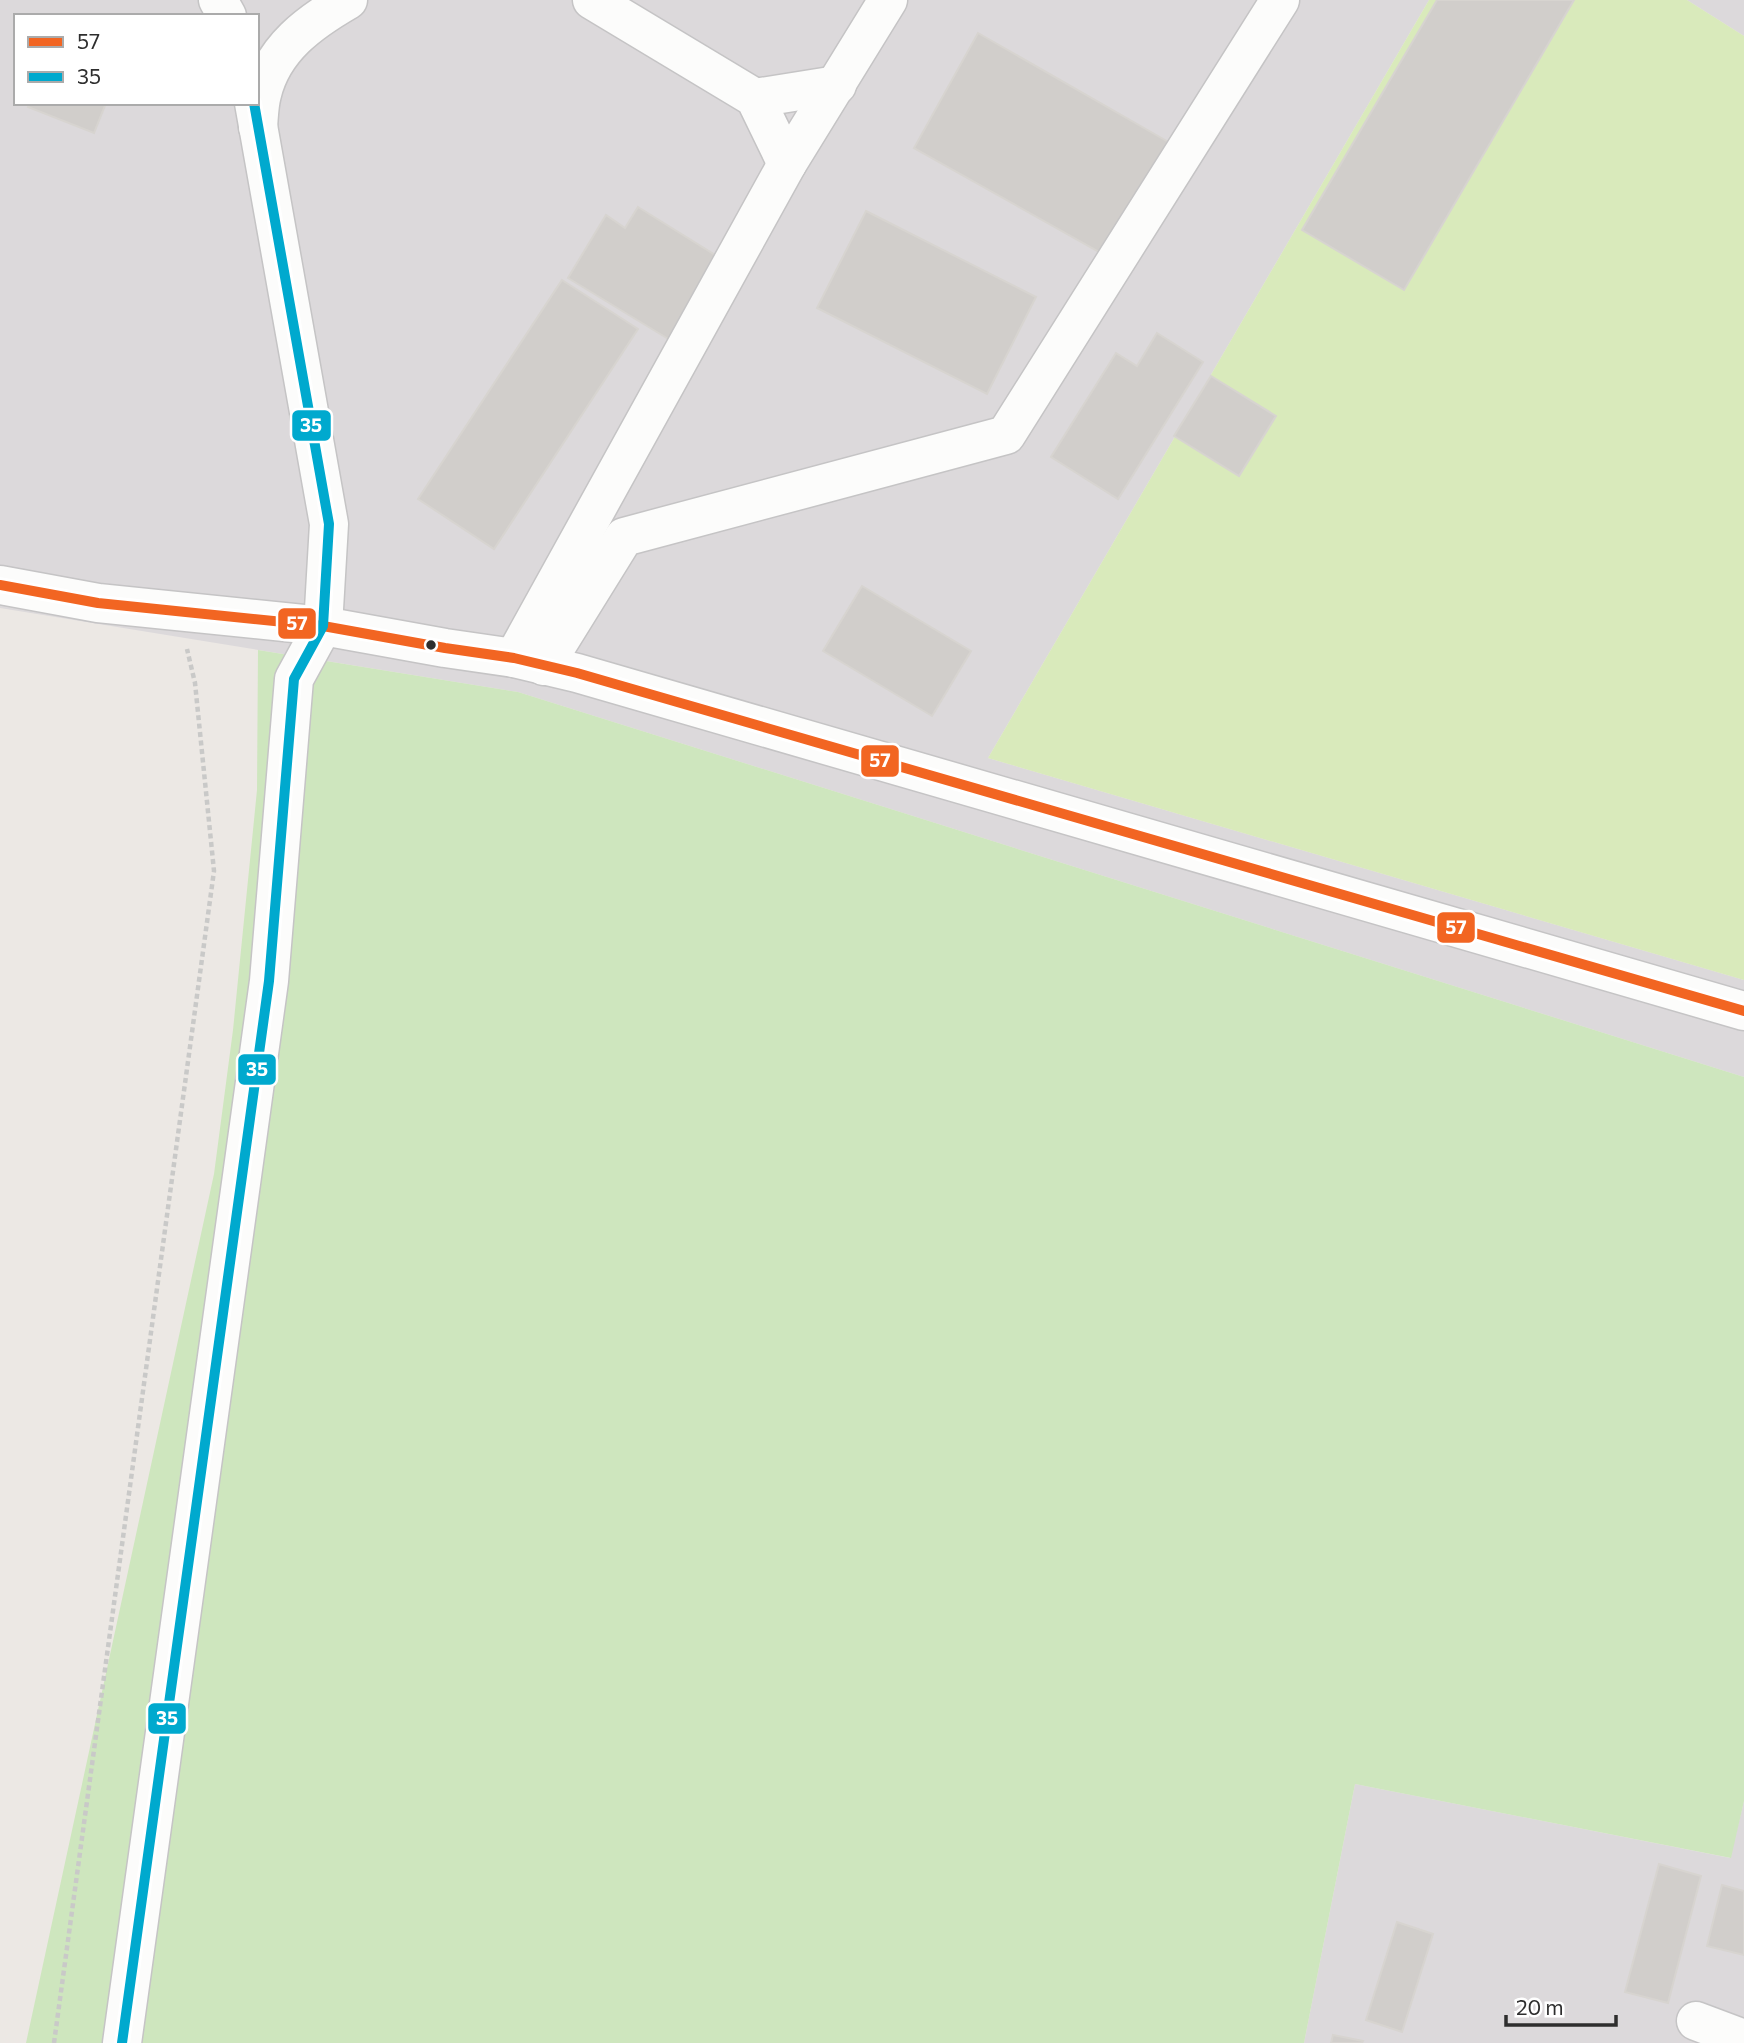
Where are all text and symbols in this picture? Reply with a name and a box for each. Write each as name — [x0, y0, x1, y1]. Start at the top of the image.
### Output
legend — [14, 14, 259, 105]
text: 57 — [77, 28, 100, 53]
text: 35 — [77, 63, 101, 88]
line badge: 35 — [291, 409, 332, 442]
text: 35 — [300, 413, 322, 436]
line badge: 57 — [277, 607, 317, 640]
text: 57 — [286, 611, 308, 634]
unlabelled marker — [424, 638, 438, 652]
line badge: 57 — [860, 744, 900, 778]
text: 57 — [869, 748, 891, 771]
line badge: 57 — [1436, 911, 1476, 944]
text: 57 — [1445, 915, 1467, 938]
line badge: 35 — [237, 1053, 277, 1086]
text: 35 — [246, 1057, 268, 1080]
line badge: 35 — [147, 1702, 187, 1735]
text: 35 — [156, 1706, 178, 1729]
scale bar — [1506, 1983, 1616, 2027]
text: 20 m — [1516, 1994, 1564, 2019]

